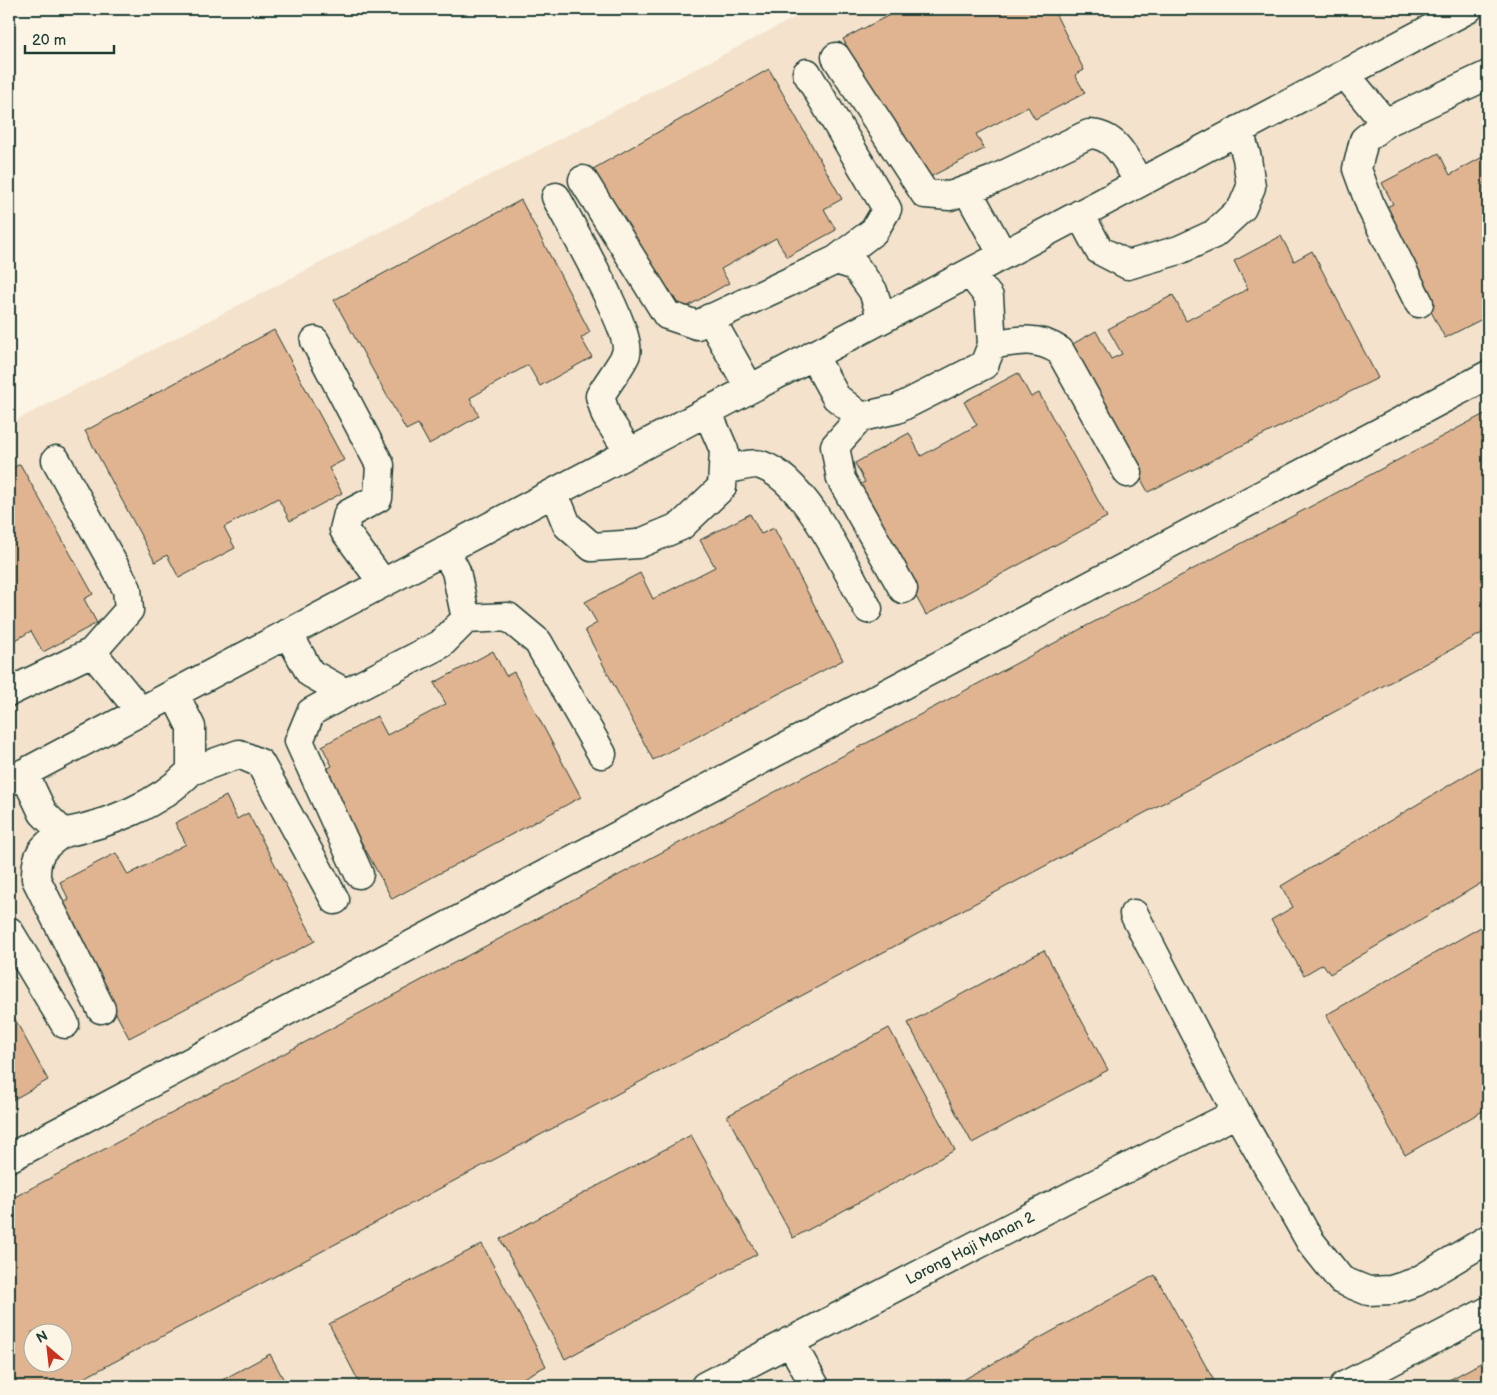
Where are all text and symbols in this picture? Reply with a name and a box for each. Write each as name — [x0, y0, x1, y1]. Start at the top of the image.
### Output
scale bar — [25, 22, 114, 54]
text: 20 m — [32, 31, 66, 50]
street label: Lorong Haji Manan 2 — [903, 1208, 1038, 1289]
north arrow — [22, 1322, 72, 1372]
text: N — [33, 1327, 51, 1347]

